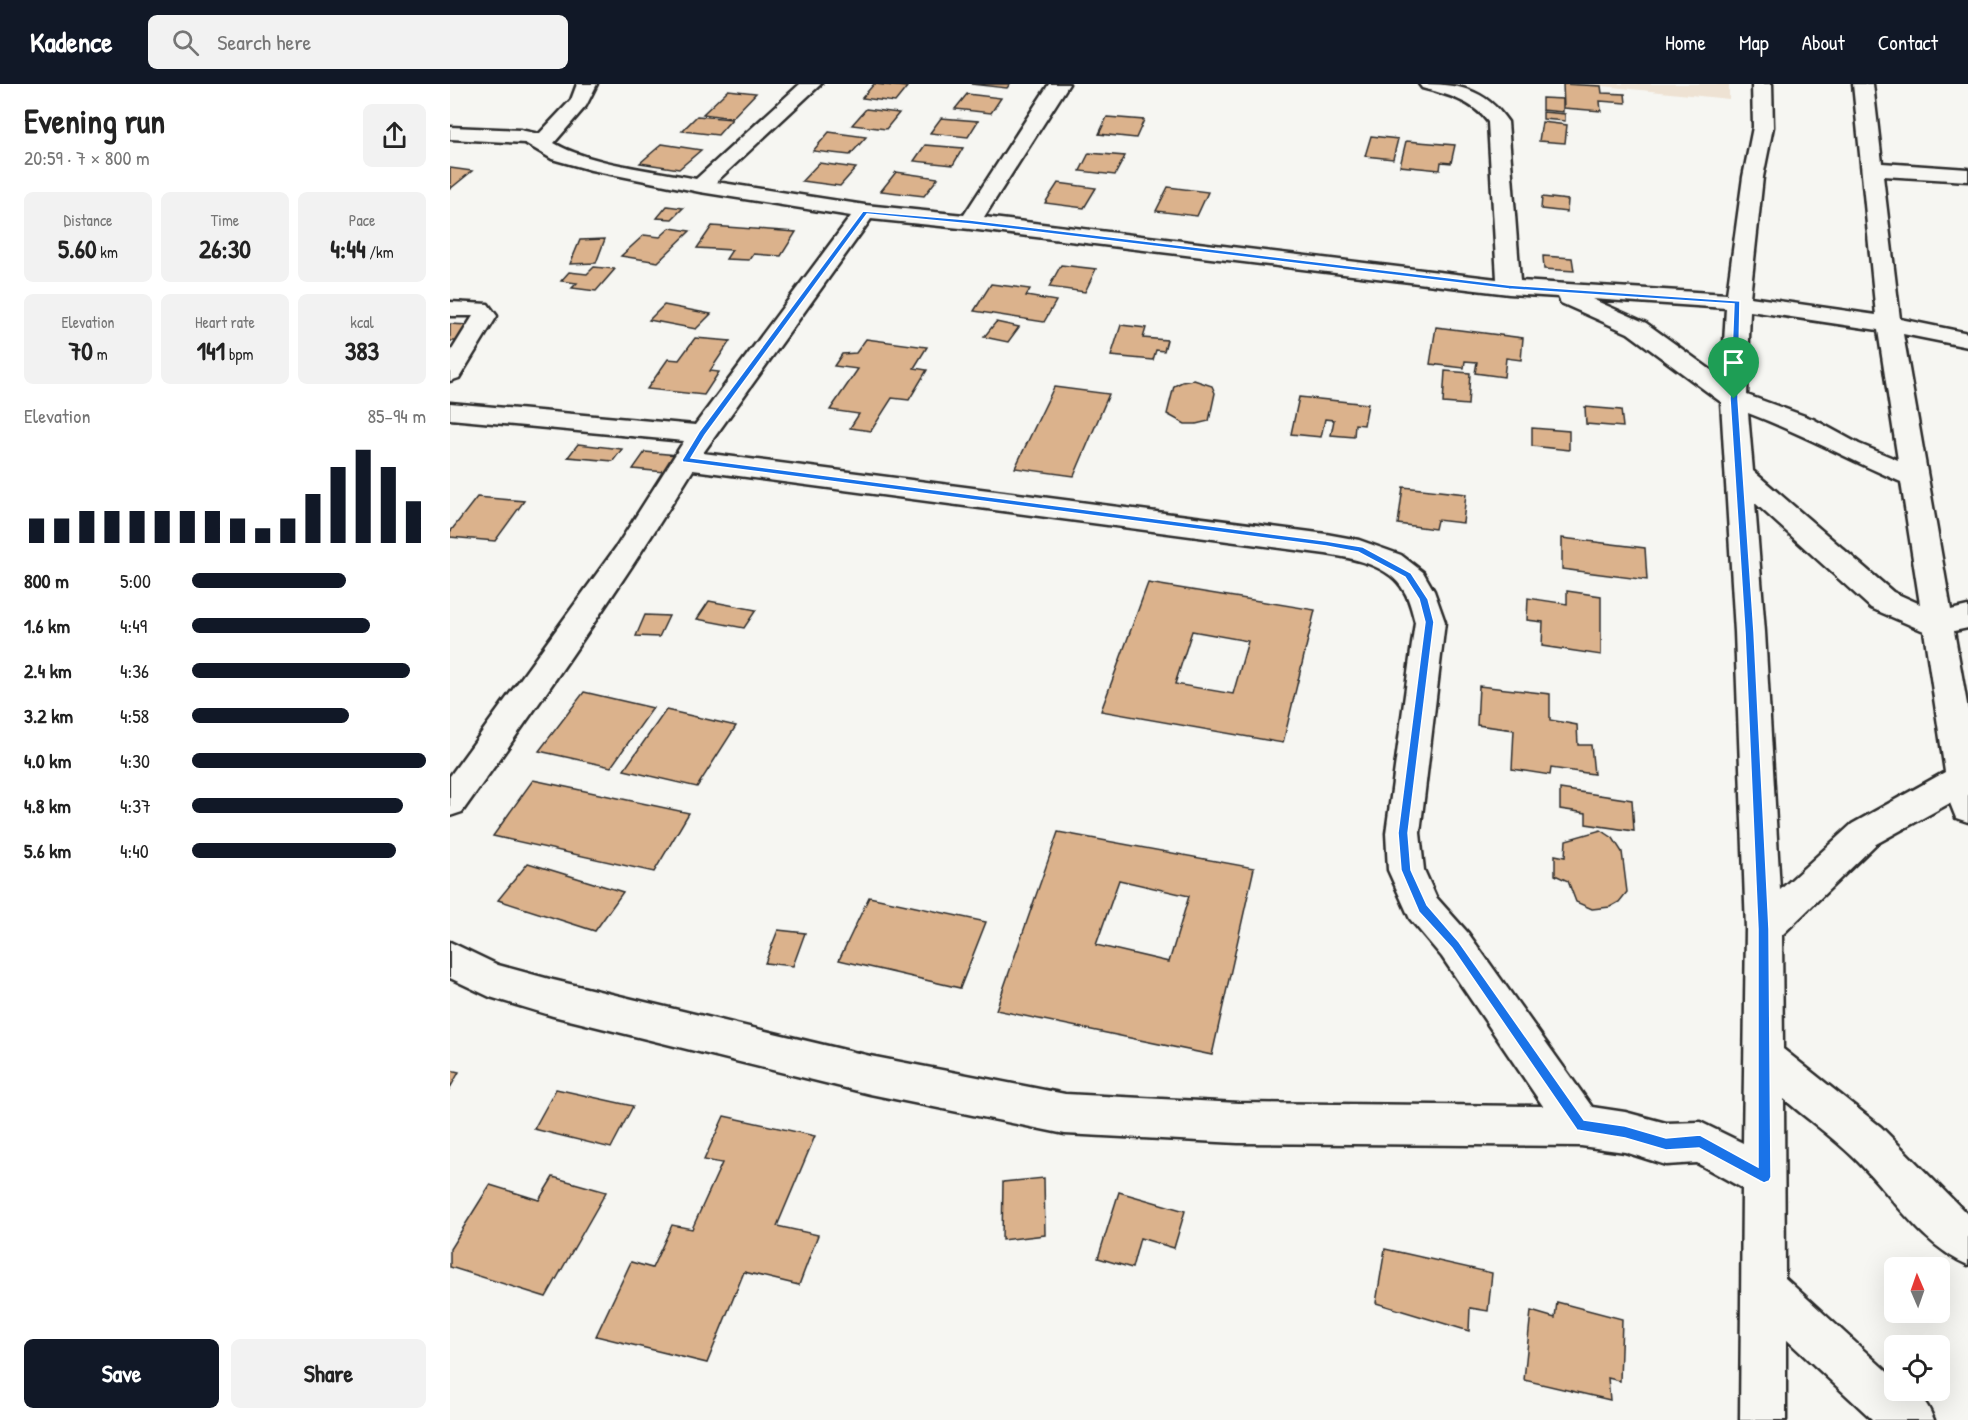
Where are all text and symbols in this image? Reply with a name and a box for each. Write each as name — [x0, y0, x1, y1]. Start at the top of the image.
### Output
search box — [148, 15, 568, 69]
text: Kadence — [30, 23, 112, 61]
icon: search — [169, 26, 202, 59]
text: Search here — [217, 27, 311, 57]
text: Home — [1665, 28, 1706, 57]
text: Map — [1739, 28, 1769, 57]
text: About — [1802, 28, 1845, 57]
text: Contact — [1878, 28, 1938, 57]
text: Evening run — [24, 99, 165, 143]
button: share — [363, 104, 426, 167]
text: 20:59 · 7 × 800 m — [24, 144, 150, 171]
text: Distance — [64, 209, 112, 231]
text: Time — [211, 209, 239, 231]
text: Pace — [349, 209, 375, 231]
text: 5.60 — [58, 231, 97, 266]
text: 26:30 — [199, 231, 251, 266]
text: 4:44 — [330, 231, 366, 266]
text: km — [97, 241, 118, 263]
text: /km — [366, 241, 394, 263]
text: Elevation — [61, 311, 115, 333]
text: Heart rate — [195, 311, 255, 333]
text: kcal — [350, 311, 374, 333]
text: 70 — [68, 333, 93, 368]
text: 141 — [197, 333, 225, 368]
text: 383 — [345, 333, 379, 368]
pin — [1708, 337, 1759, 399]
text: m — [93, 343, 108, 365]
text: bpm — [225, 343, 253, 365]
icon: arrive — [1717, 346, 1750, 379]
text: Elevation — [24, 402, 90, 429]
text: 85–94 m — [367, 402, 426, 429]
text: 800 m — [24, 567, 69, 594]
text: 5:00 — [120, 567, 151, 594]
text: 1.6 km — [24, 612, 70, 639]
text: 4:49 — [120, 612, 147, 639]
text: 2.4 km — [24, 657, 72, 684]
text: 4:36 — [120, 657, 149, 684]
text: 3.2 km — [24, 702, 73, 729]
text: 4:58 — [120, 702, 149, 729]
text: 4.0 km — [24, 747, 71, 774]
text: 4:30 — [120, 747, 150, 774]
text: 4.8 km — [24, 792, 71, 819]
text: 4:37 — [120, 792, 151, 819]
text: 5.6 km — [24, 837, 71, 864]
text: 4:40 — [120, 837, 149, 864]
north arrow — [1884, 1257, 1950, 1323]
map controls — [1884, 1257, 1950, 1401]
button: locate — [1884, 1335, 1950, 1401]
button: Save — [24, 1339, 219, 1408]
button: Share — [231, 1339, 426, 1408]

